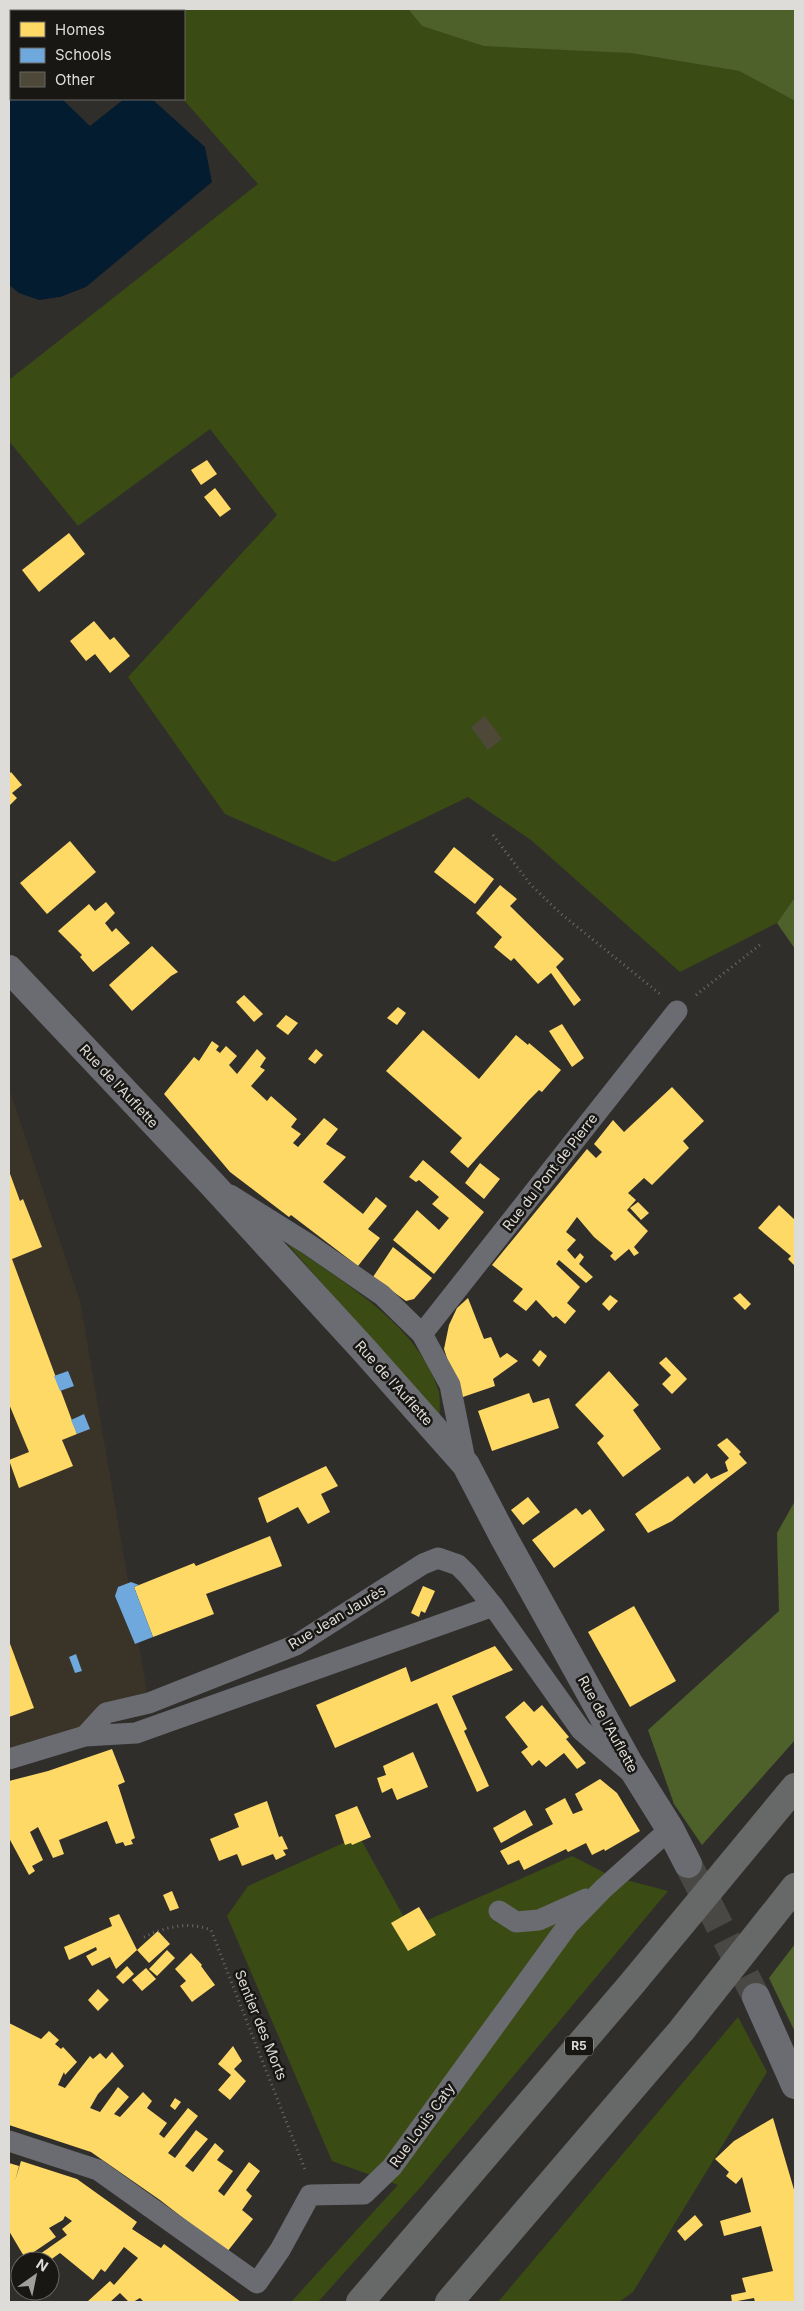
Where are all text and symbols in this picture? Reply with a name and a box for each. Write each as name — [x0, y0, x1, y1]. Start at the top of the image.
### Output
legend — [10, 10, 185, 100]
text: Homes — [55, 20, 105, 39]
text: Schools — [55, 45, 112, 64]
text: Other — [55, 70, 95, 89]
street label: Rue de l'Auflette — [76, 1040, 162, 1131]
street label: Rue du Pont de Pierre — [499, 1110, 601, 1234]
street label: Rue de l'Auflette — [352, 1337, 437, 1429]
street label: Rue Jean Jaurès — [285, 1581, 388, 1652]
street label: Rue de l'Auflette — [575, 1672, 642, 1775]
street label: Sentier des Morts — [232, 1967, 291, 2082]
road number: R5 — [565, 2036, 593, 2056]
street label: Rue Louis Caty — [385, 2079, 458, 2170]
north arrow — [10, 2251, 60, 2301]
text: N — [33, 2255, 51, 2275]

